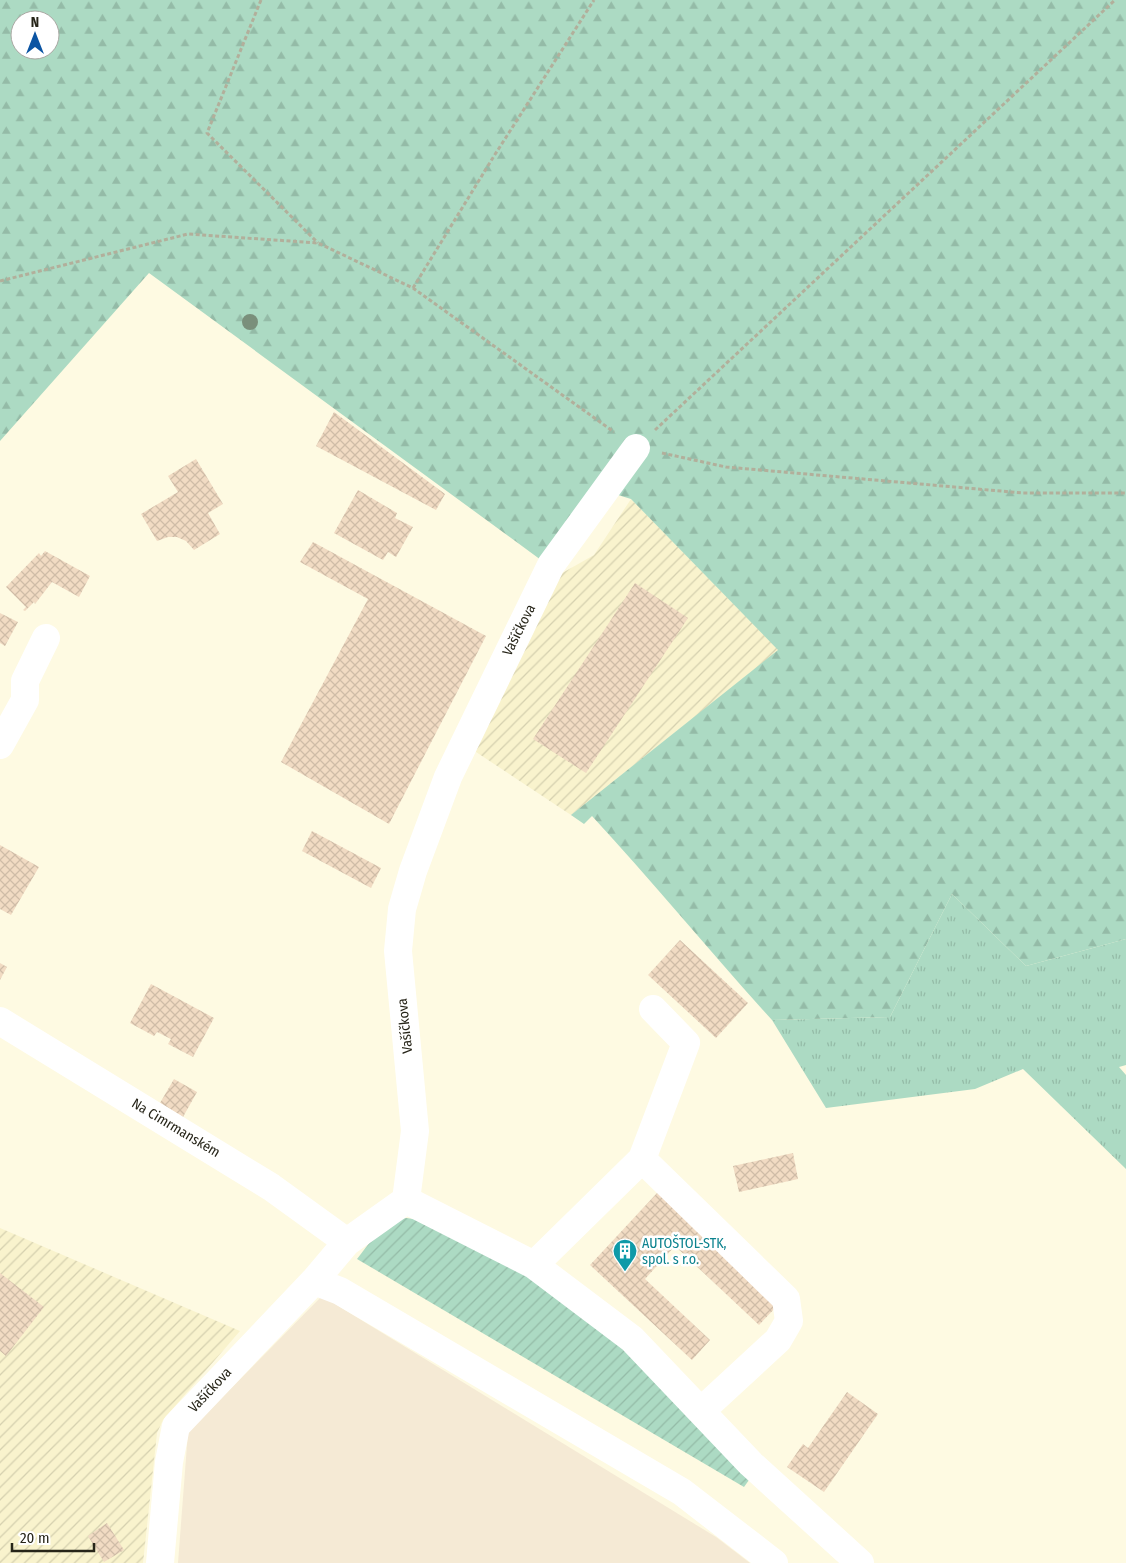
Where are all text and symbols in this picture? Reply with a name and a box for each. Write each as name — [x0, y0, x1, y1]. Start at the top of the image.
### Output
north arrow — [10, 10, 60, 60]
text: N — [31, 14, 39, 31]
street label: Vašíčkova — [499, 601, 539, 659]
street label: Vašíčkova — [394, 997, 416, 1054]
street label: Na Cimrmanském — [129, 1095, 223, 1161]
place label: AUTOŠTOL-STK, spol. s r.o. — [642, 1234, 727, 1268]
building icon: AUTOŠTOL-STK, spol. s r.o. — [612, 1238, 638, 1272]
street label: Vašíčkova — [185, 1364, 235, 1416]
scale bar — [12, 1520, 95, 1552]
text: 20 m — [20, 1529, 50, 1547]

